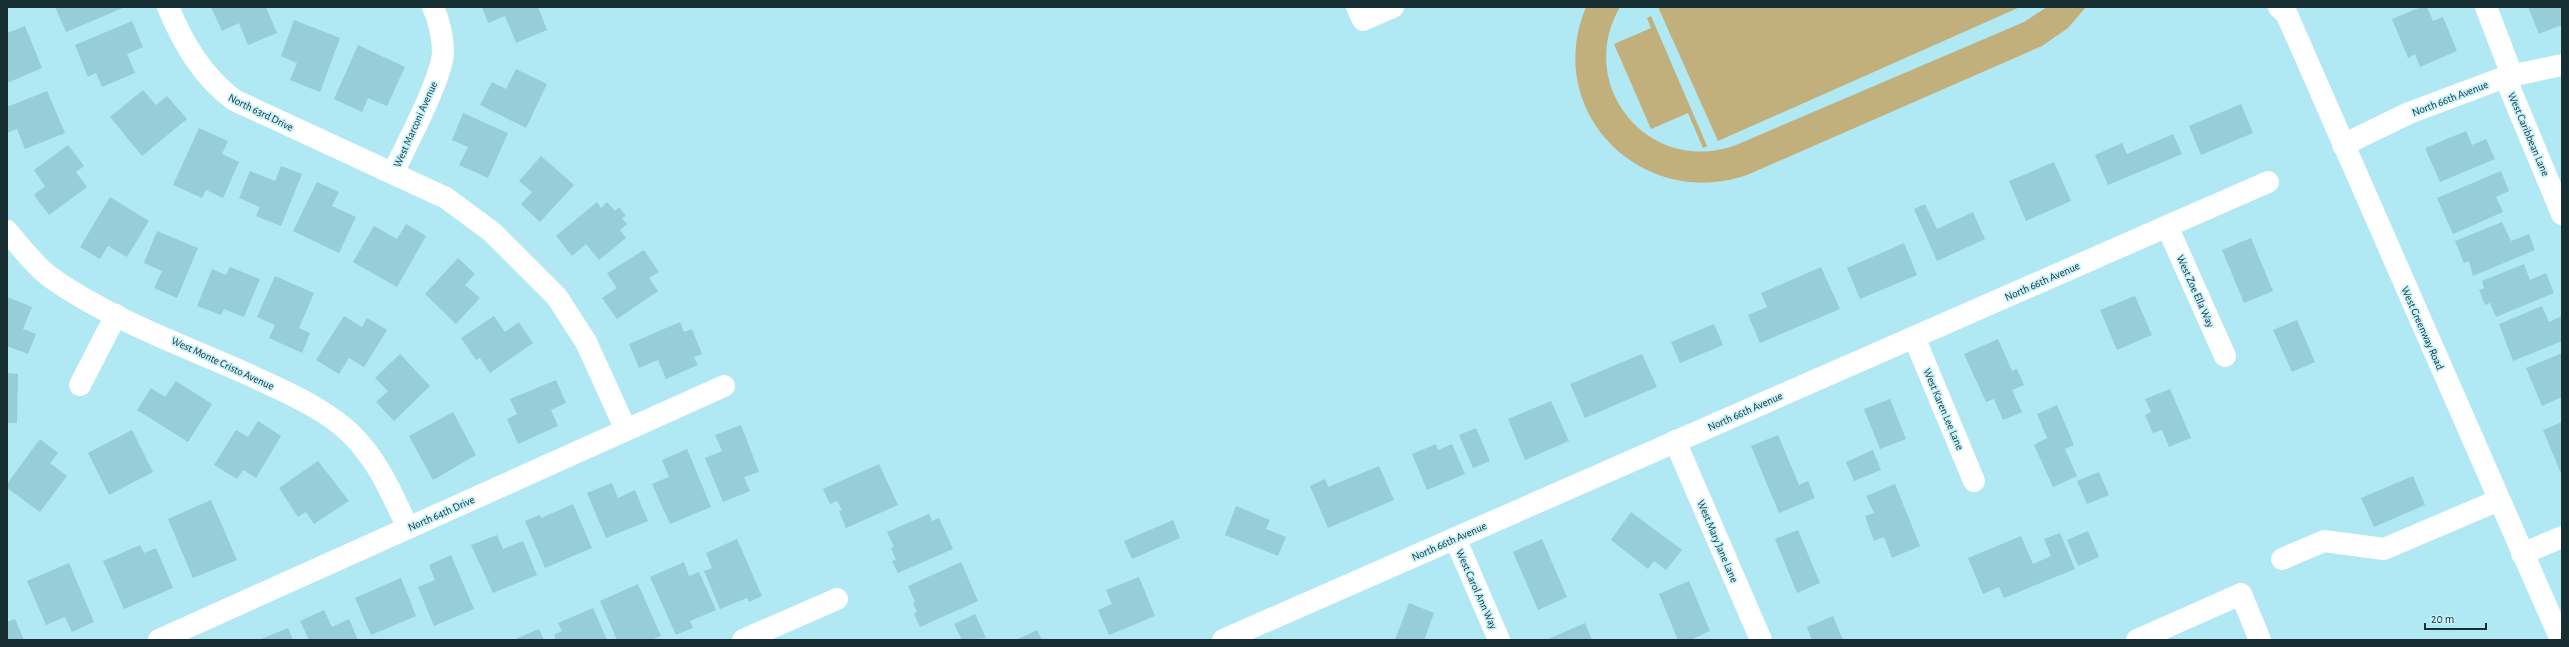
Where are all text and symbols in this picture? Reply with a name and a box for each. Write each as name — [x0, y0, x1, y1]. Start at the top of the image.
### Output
street label: North 66th Avenue — [2411, 79, 2490, 118]
street label: West Marconi Avenue — [392, 80, 439, 169]
street label: West Caribbean Lane — [2506, 91, 2551, 178]
street label: North 63rd Drive — [227, 92, 295, 133]
street label: West Zoe Ella Way — [2175, 253, 2217, 329]
street label: North 66th Avenue — [2003, 260, 2081, 303]
street label: West Greenway Road — [2399, 285, 2446, 372]
street label: West Monte Cristo Avenue — [170, 335, 276, 392]
street label: West Karen Lee Lane — [1921, 367, 1966, 452]
street label: North 66th Avenue — [1706, 390, 1784, 433]
street label: North 64th Drive — [406, 494, 476, 533]
street label: West Mary Jane Lane — [1695, 498, 1740, 584]
street label: North 66th Avenue — [1410, 520, 1488, 563]
street label: West Carol Ann Way — [1454, 548, 1499, 631]
scale bar — [2425, 605, 2486, 631]
text: 20 m — [2431, 613, 2454, 625]

